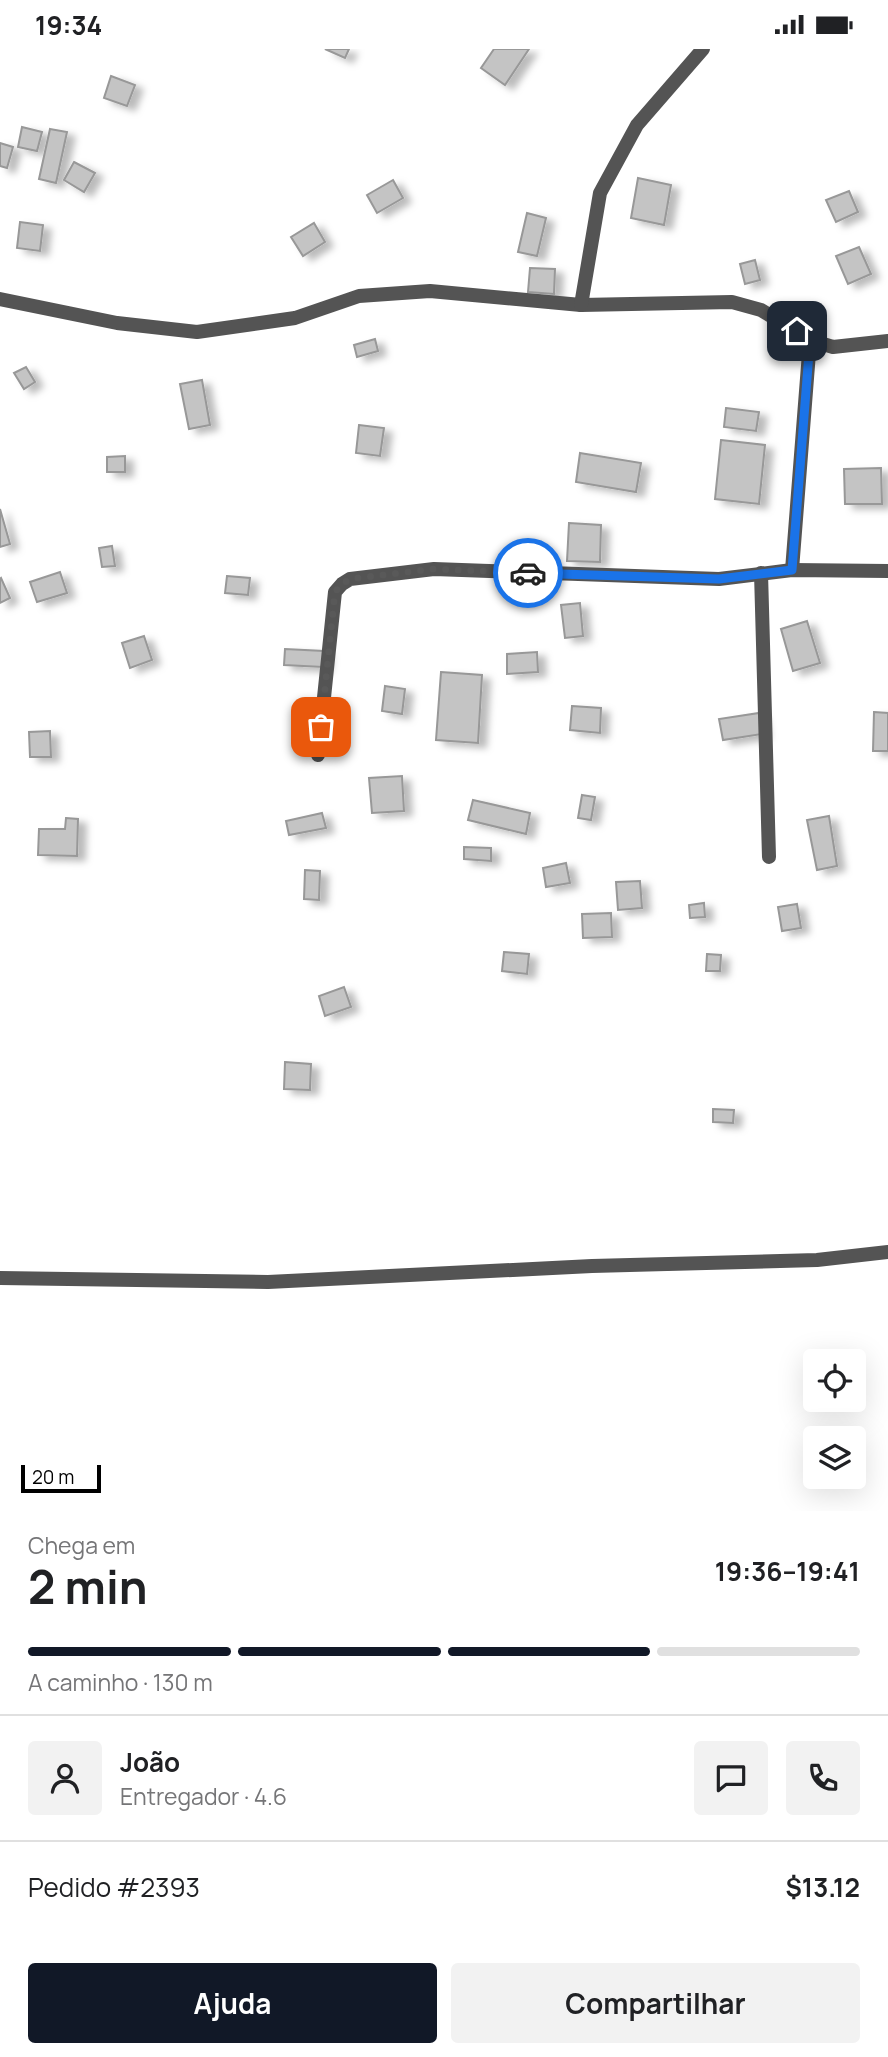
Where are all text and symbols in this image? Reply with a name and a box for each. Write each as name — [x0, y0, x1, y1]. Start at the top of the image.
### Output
text: 19:34 — [35, 7, 102, 43]
pin — [767, 301, 827, 361]
icon: home — [778, 312, 816, 350]
courier — [493, 538, 563, 608]
icon: car — [509, 554, 547, 592]
pin — [291, 697, 351, 757]
icon: bag — [302, 708, 340, 746]
map controls — [803, 1349, 866, 1489]
button: locate — [803, 1349, 866, 1412]
button: layers — [803, 1426, 866, 1489]
scale bar — [21, 1462, 102, 1494]
text: 20 m — [32, 1464, 74, 1490]
text: Chega em — [28, 1529, 135, 1561]
text: 19:36–19:41 — [715, 1553, 860, 1589]
text: 2 min — [28, 1555, 148, 1618]
text: A caminho · 130 m — [28, 1666, 213, 1698]
button: person — [28, 1741, 102, 1815]
button: chat — [694, 1741, 768, 1815]
button: phone — [786, 1741, 860, 1815]
text: João — [120, 1744, 180, 1780]
text: Entregador · 4.6 — [120, 1780, 287, 1812]
text: Pedido #2393 — [28, 1869, 200, 1905]
text: $13.12 — [786, 1869, 860, 1905]
button: Ajuda — [28, 1963, 437, 2043]
button: Compartilhar — [451, 1963, 860, 2043]

